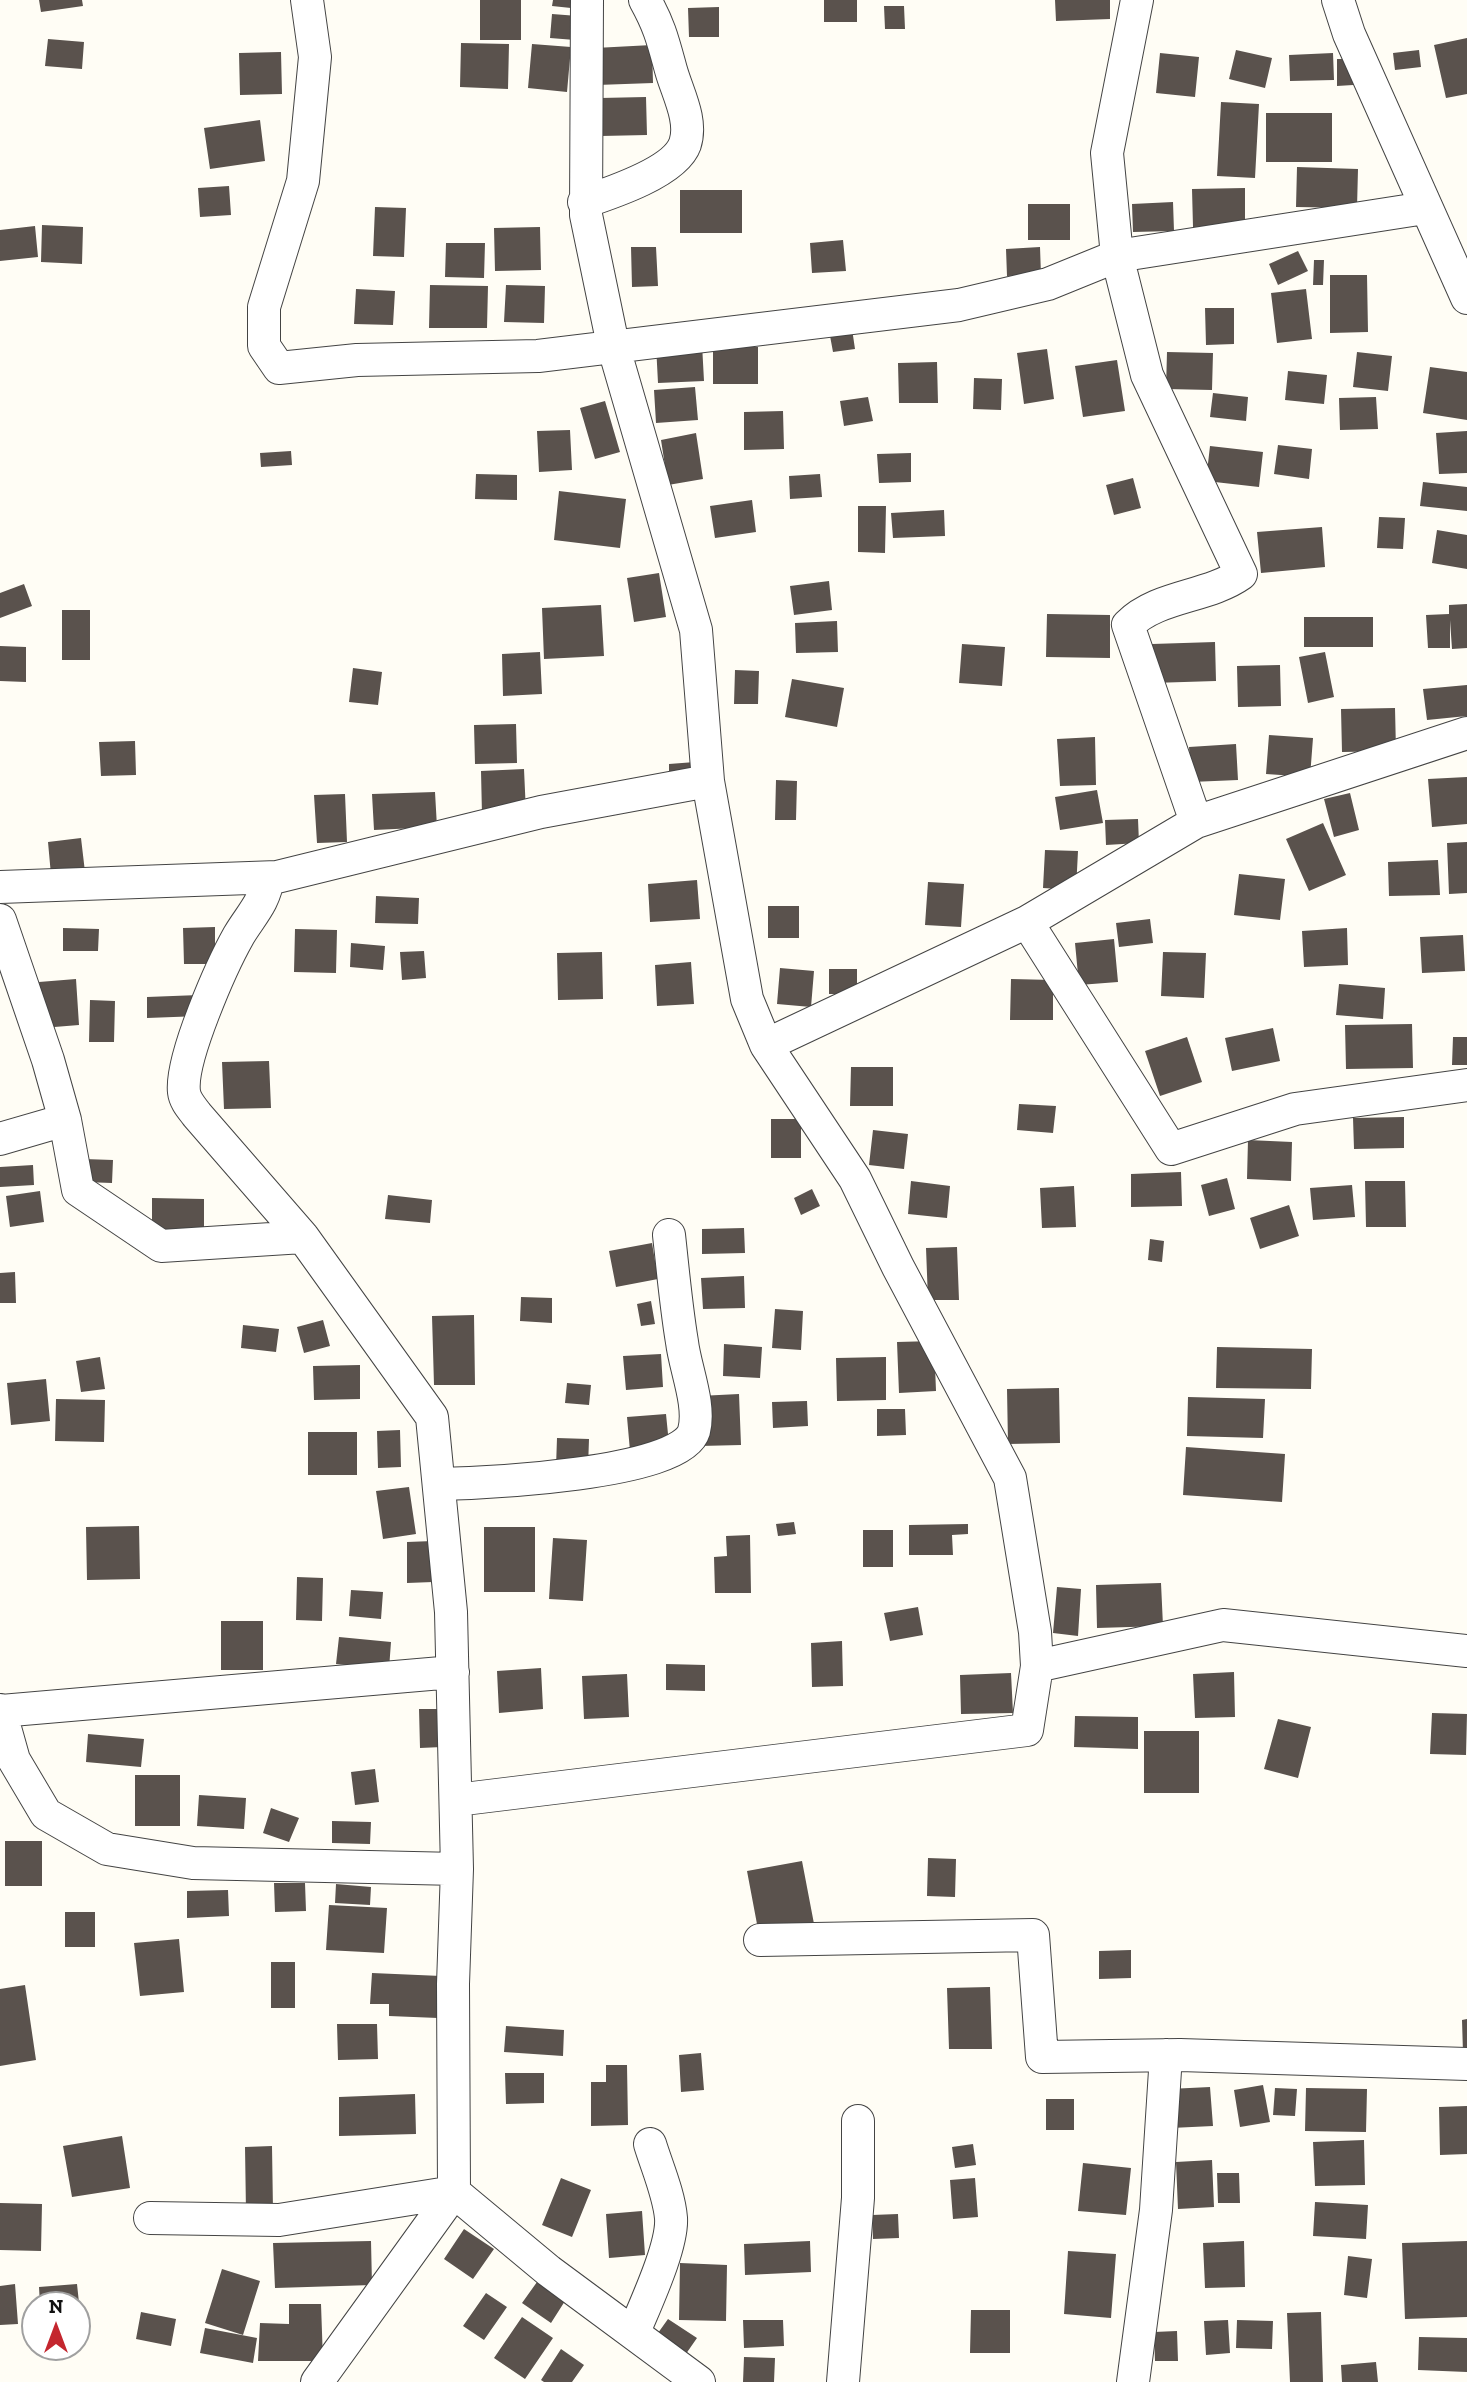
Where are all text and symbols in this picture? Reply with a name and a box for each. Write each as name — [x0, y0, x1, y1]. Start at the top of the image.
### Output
north arrow — [21, 2291, 91, 2361]
text: N — [49, 2295, 63, 2318]

